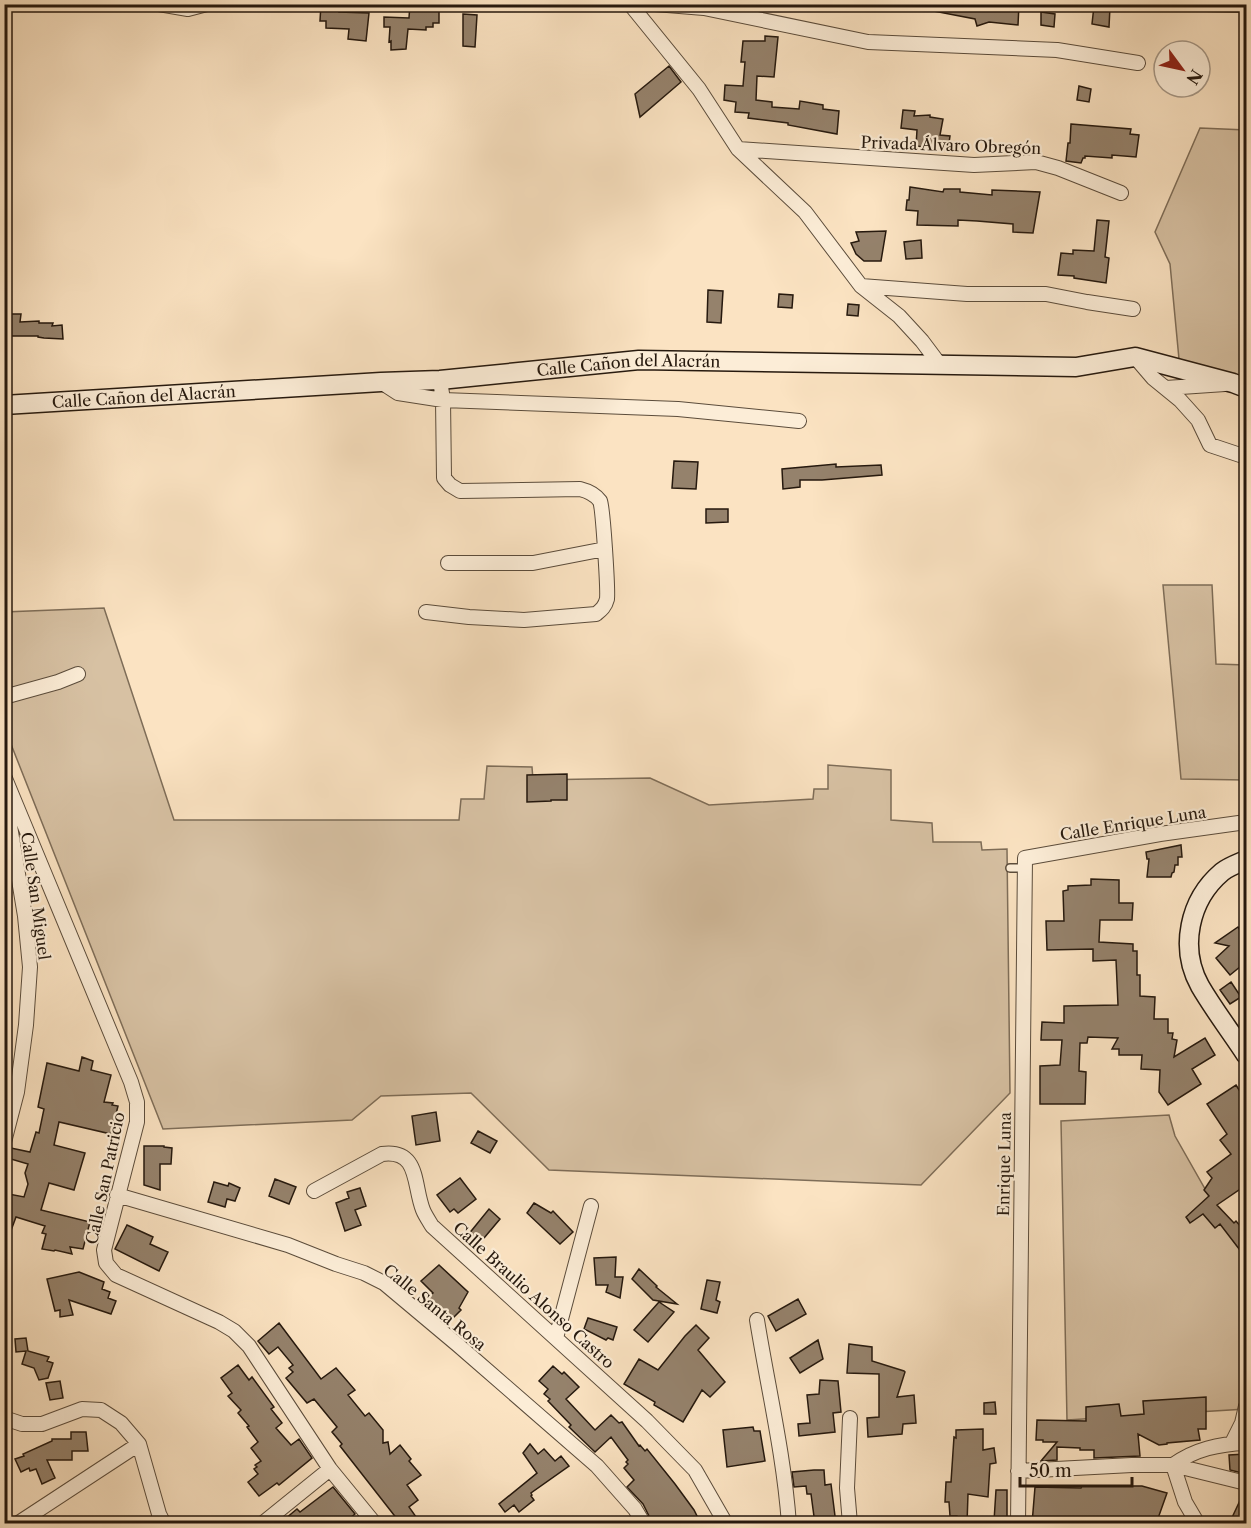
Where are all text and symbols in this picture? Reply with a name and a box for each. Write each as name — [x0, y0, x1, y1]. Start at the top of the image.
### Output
north arrow — [1152, 39, 1212, 99]
text: N — [1182, 66, 1207, 89]
street label: Privada Álvaro Obregón — [860, 132, 1042, 158]
street label: Calle Cañon del Alacrán — [536, 350, 720, 380]
street label: Calle Cañon del Alacrán — [51, 381, 236, 412]
street label: Calle Enrique Luna — [1058, 801, 1208, 844]
street label: Calle San Miguel — [17, 831, 55, 961]
street label: Calle San Patricio — [81, 1110, 129, 1246]
street label: Enrique Luna — [993, 1111, 1015, 1216]
street label: Calle Braulio Alonso Castro — [449, 1217, 619, 1373]
street label: Calle Santa Rosa — [380, 1259, 491, 1355]
scale bar — [1020, 1450, 1132, 1488]
text: 50 m — [1029, 1460, 1072, 1482]

